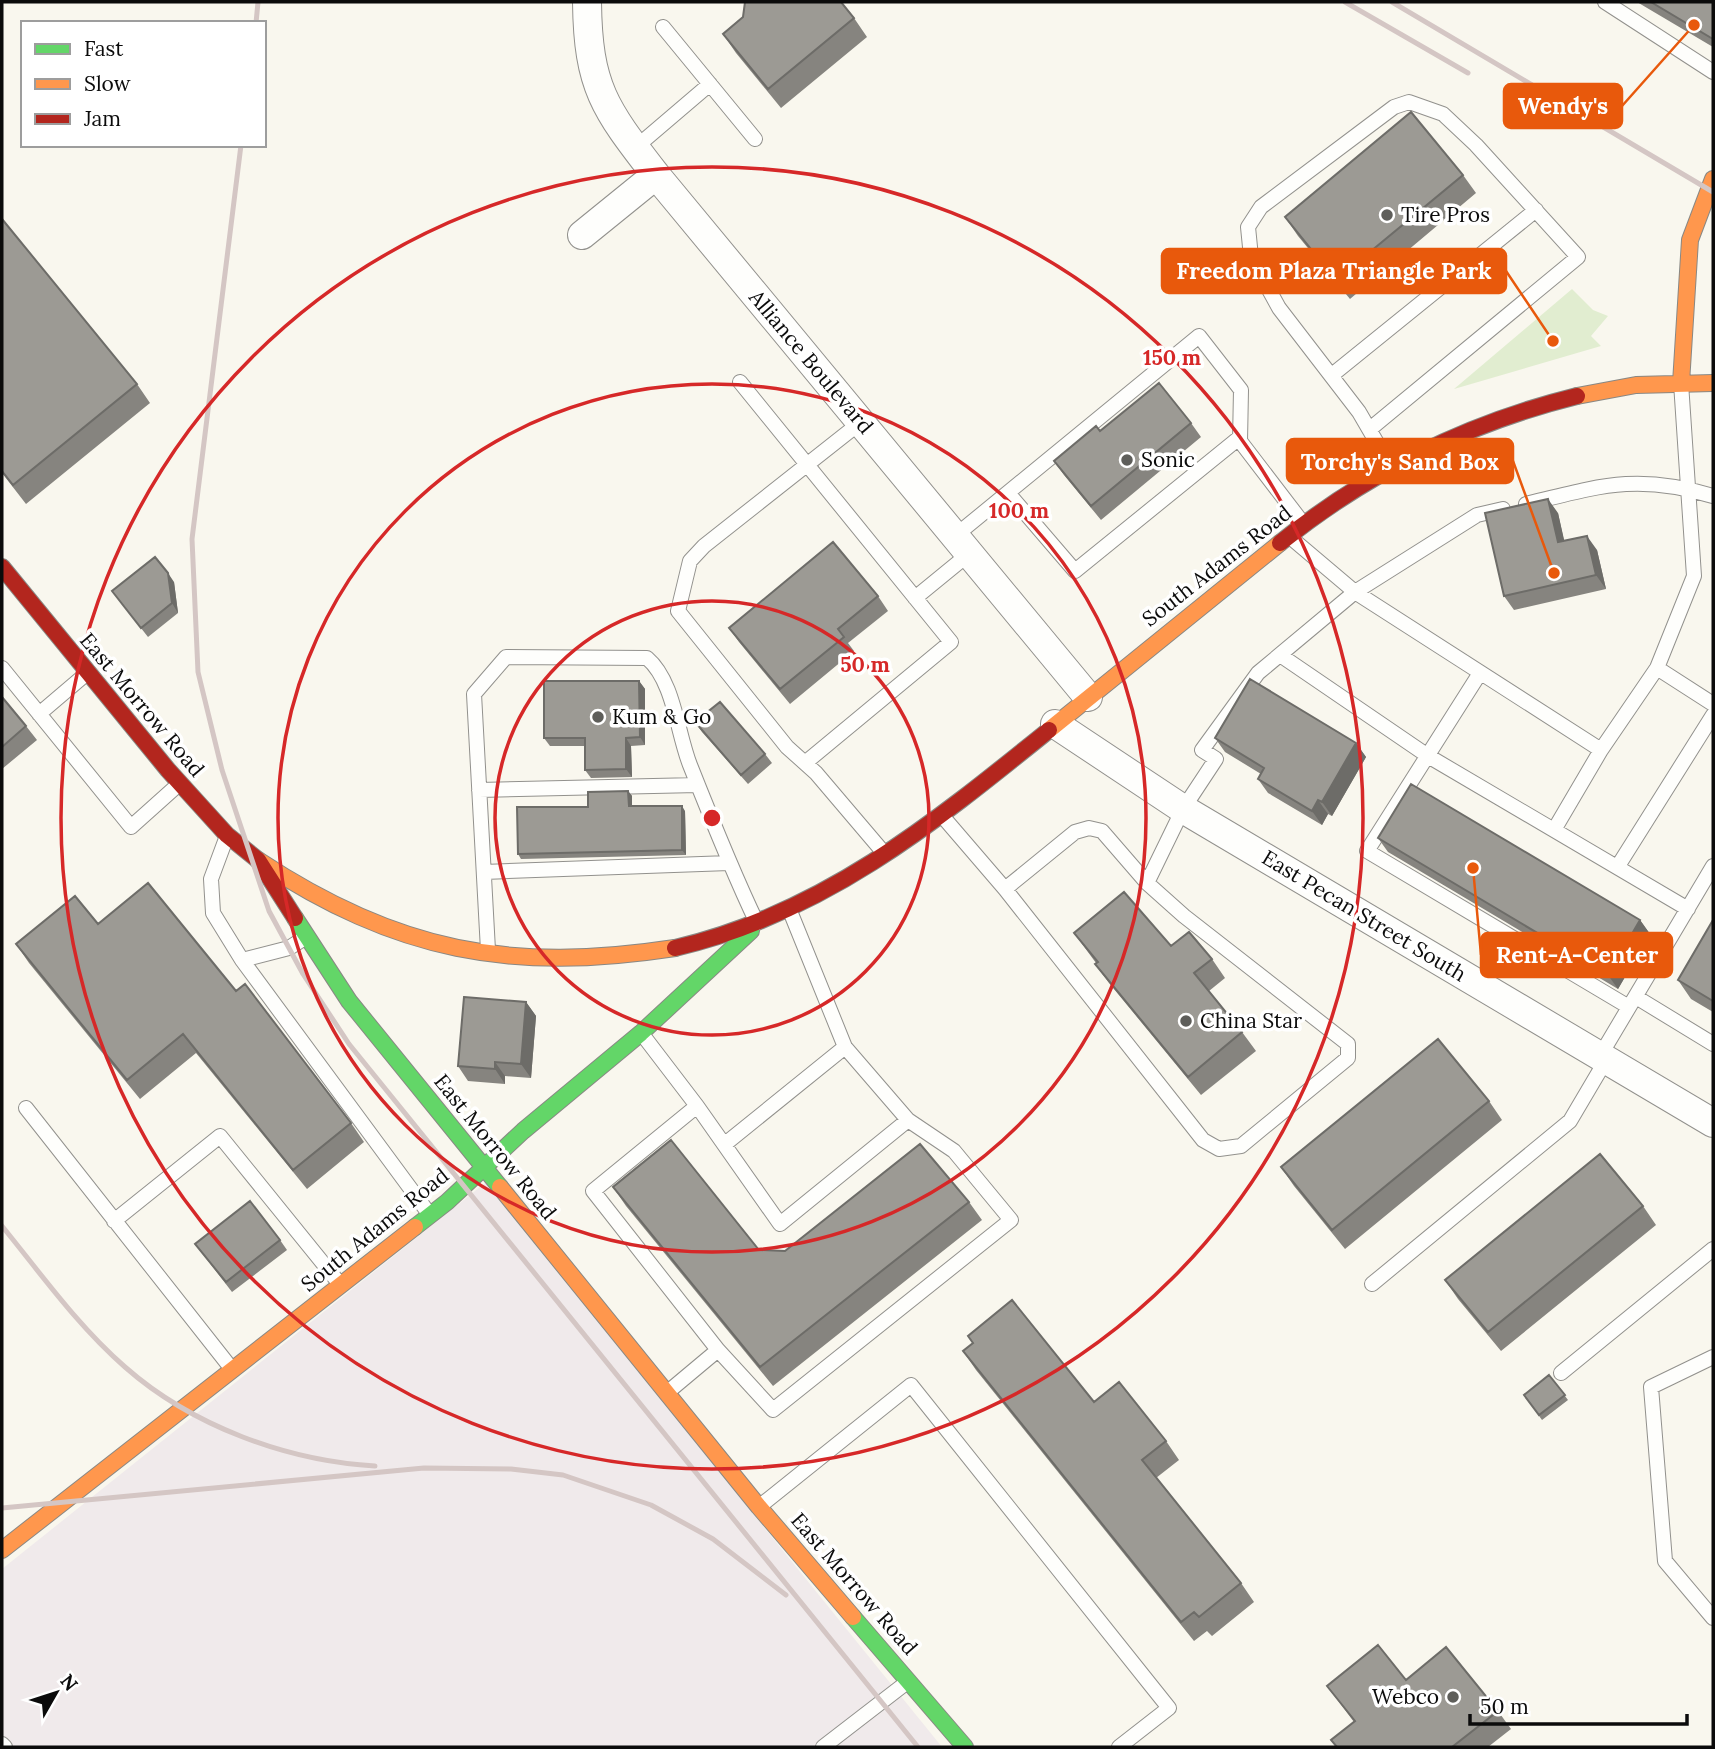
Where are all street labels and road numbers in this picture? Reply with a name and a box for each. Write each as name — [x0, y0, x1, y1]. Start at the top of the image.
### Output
street label: Alliance Boulevard — [743, 283, 879, 439]
street label: South Adams Road — [1137, 499, 1297, 632]
street label: East Morrow Road — [74, 627, 211, 782]
street label: East Pecan Street South — [1257, 844, 1471, 987]
street label: East Morrow Road — [428, 1068, 562, 1225]
street label: South Adams Road — [295, 1162, 454, 1297]
street label: East Morrow Road — [785, 1507, 924, 1660]

